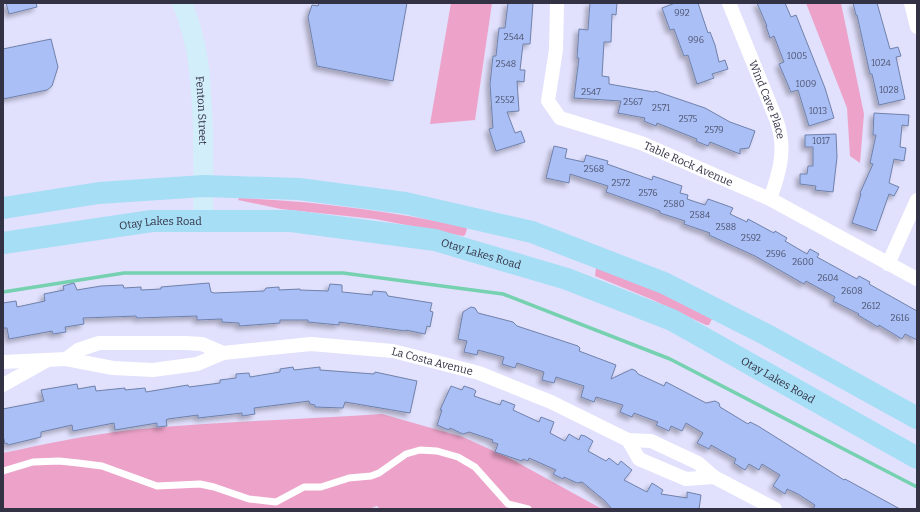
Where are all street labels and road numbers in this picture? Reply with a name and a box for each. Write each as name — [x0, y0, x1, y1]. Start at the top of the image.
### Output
street label: Wind Cave Place — [746, 58, 787, 140]
street label: Fenton Street — [193, 75, 210, 145]
street label: Table Rock Avenue — [642, 139, 735, 189]
street label: Otay Lakes Road — [118, 215, 202, 232]
street label: Otay Lakes Road — [440, 236, 523, 272]
street label: La Costa Avenue — [390, 344, 474, 378]
street label: Otay Lakes Road — [739, 354, 818, 406]

